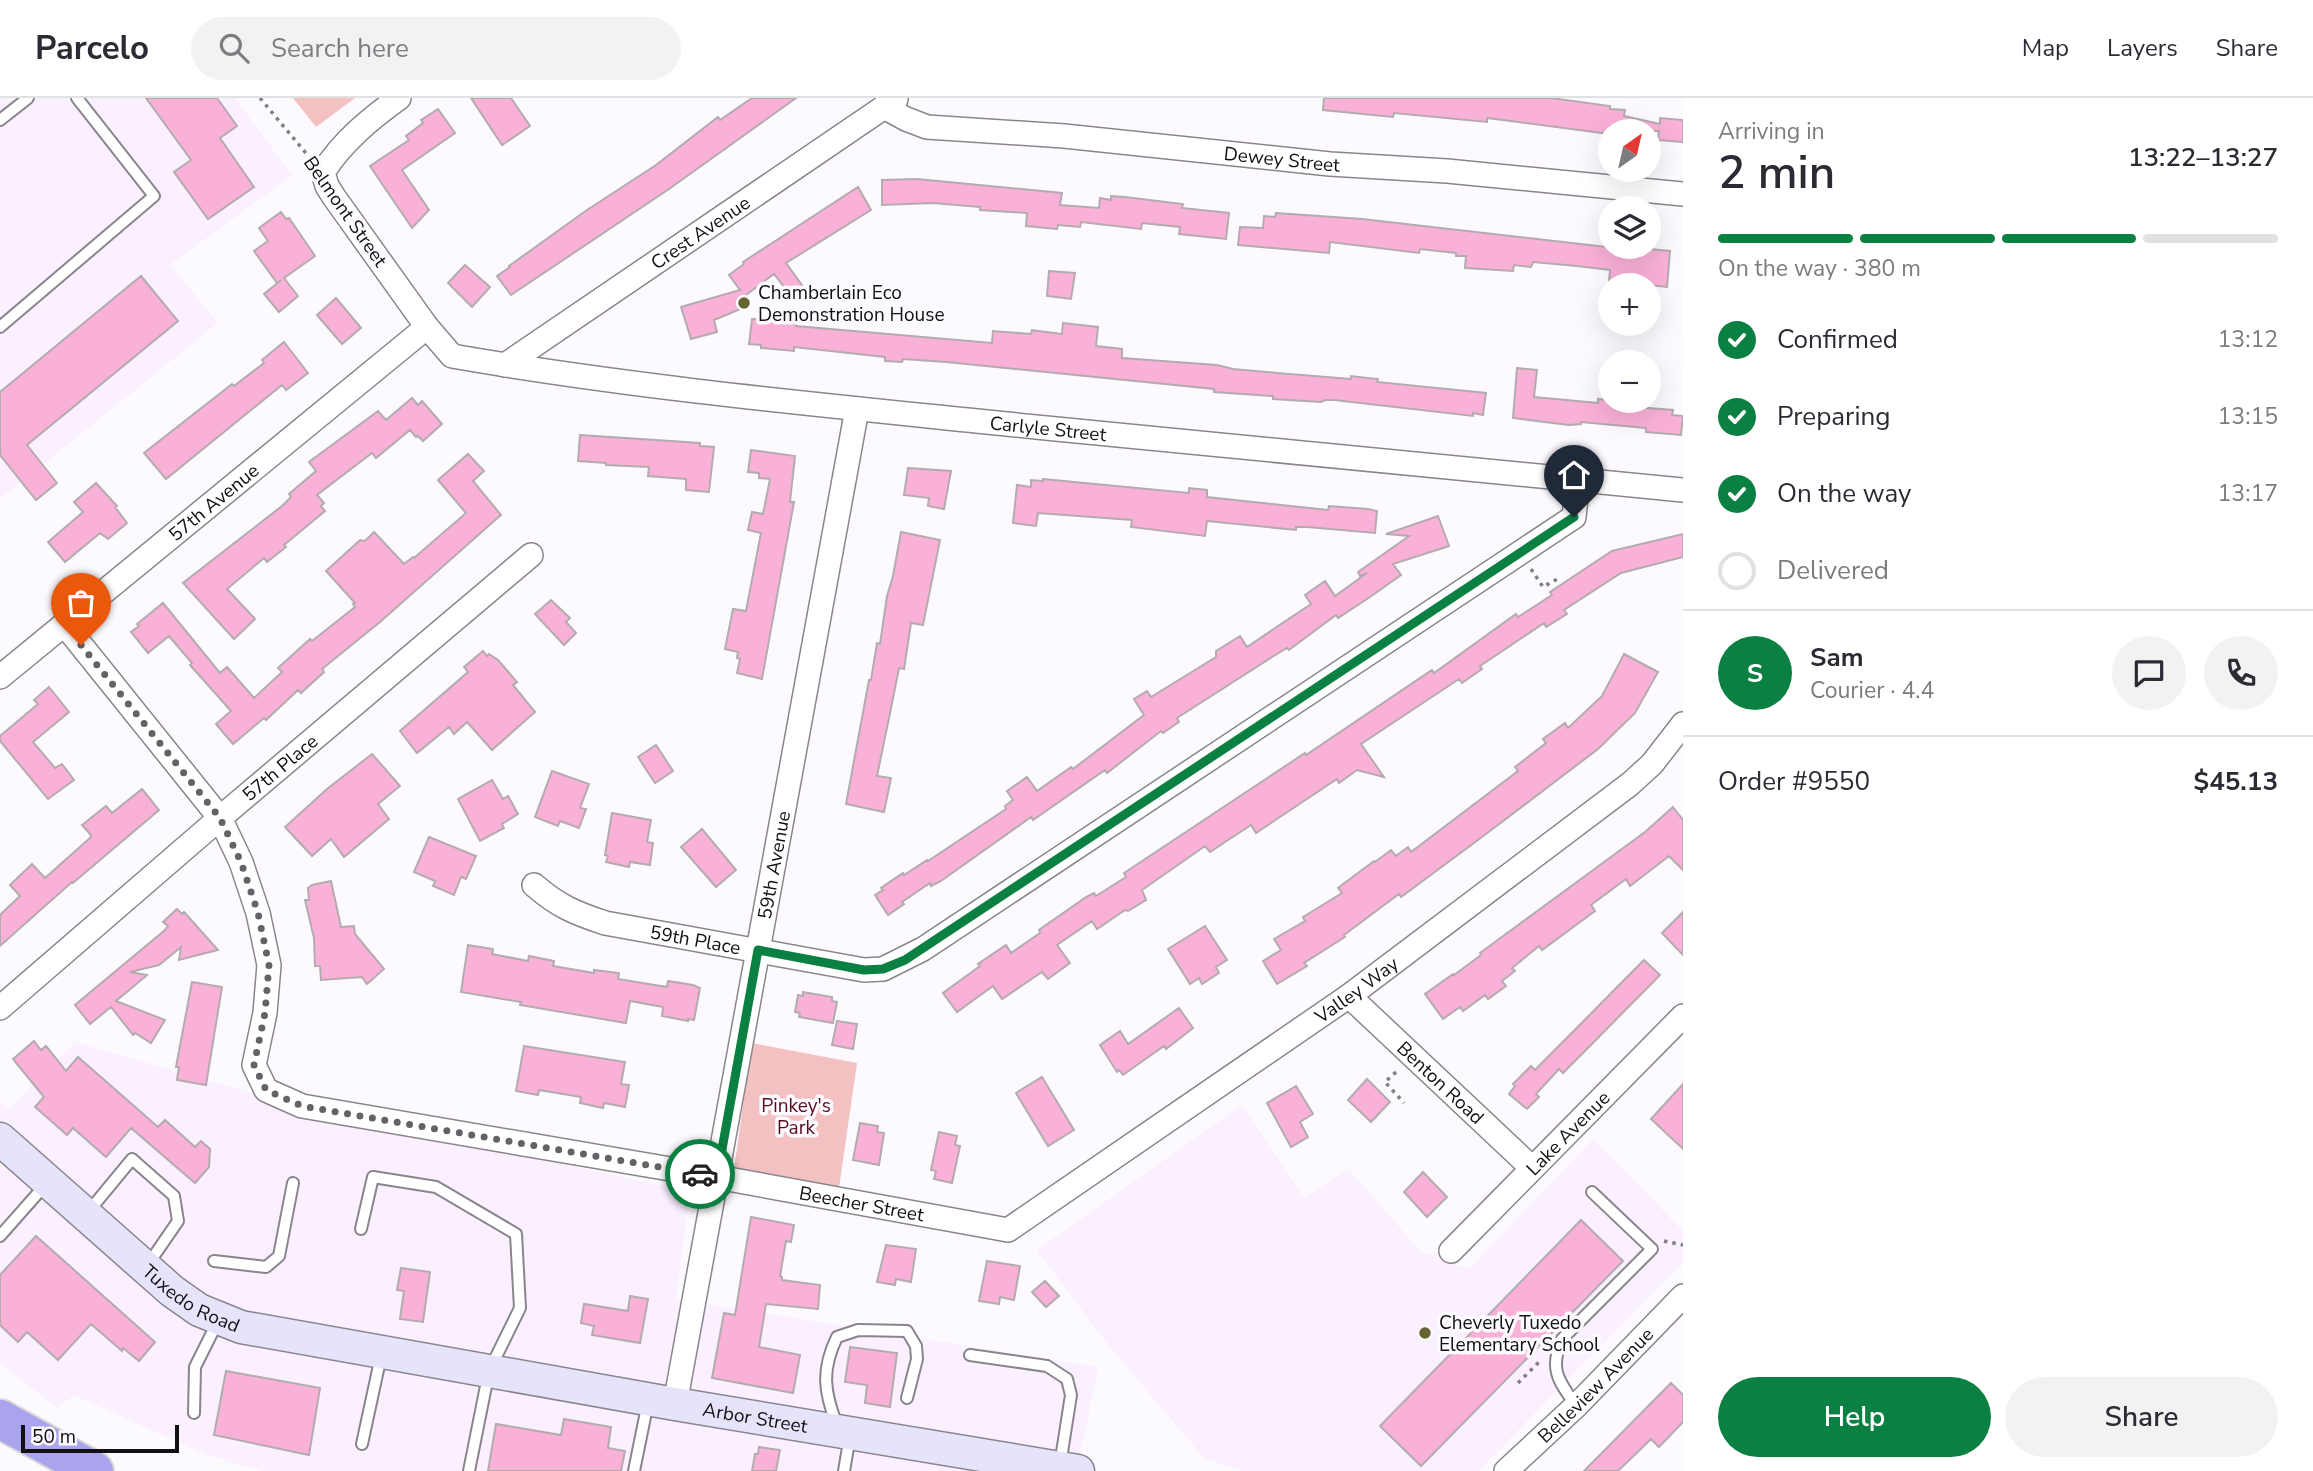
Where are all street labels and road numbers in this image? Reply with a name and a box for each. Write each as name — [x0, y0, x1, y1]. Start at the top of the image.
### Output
street label: Dewey Street — [1223, 141, 1341, 179]
street label: Belmont Street — [297, 151, 393, 272]
street label: Crest Avenue — [646, 190, 755, 276]
street label: Carlyle Street — [988, 410, 1108, 448]
street label: 57th Avenue — [163, 458, 265, 548]
street label: 57th Place — [237, 729, 324, 808]
street label: 59th Avenue — [752, 809, 797, 921]
street label: 59th Place — [648, 919, 743, 961]
street label: Valley Way — [1309, 951, 1404, 1030]
street label: Benton Road — [1391, 1036, 1489, 1130]
street label: Lake Avenue — [1521, 1086, 1616, 1182]
street label: Beecher Street — [797, 1180, 926, 1228]
street label: Tuxedo Road — [136, 1259, 243, 1339]
street label: Belleview Avenue — [1532, 1322, 1660, 1449]
street label: Arbor Street — [701, 1397, 810, 1440]

